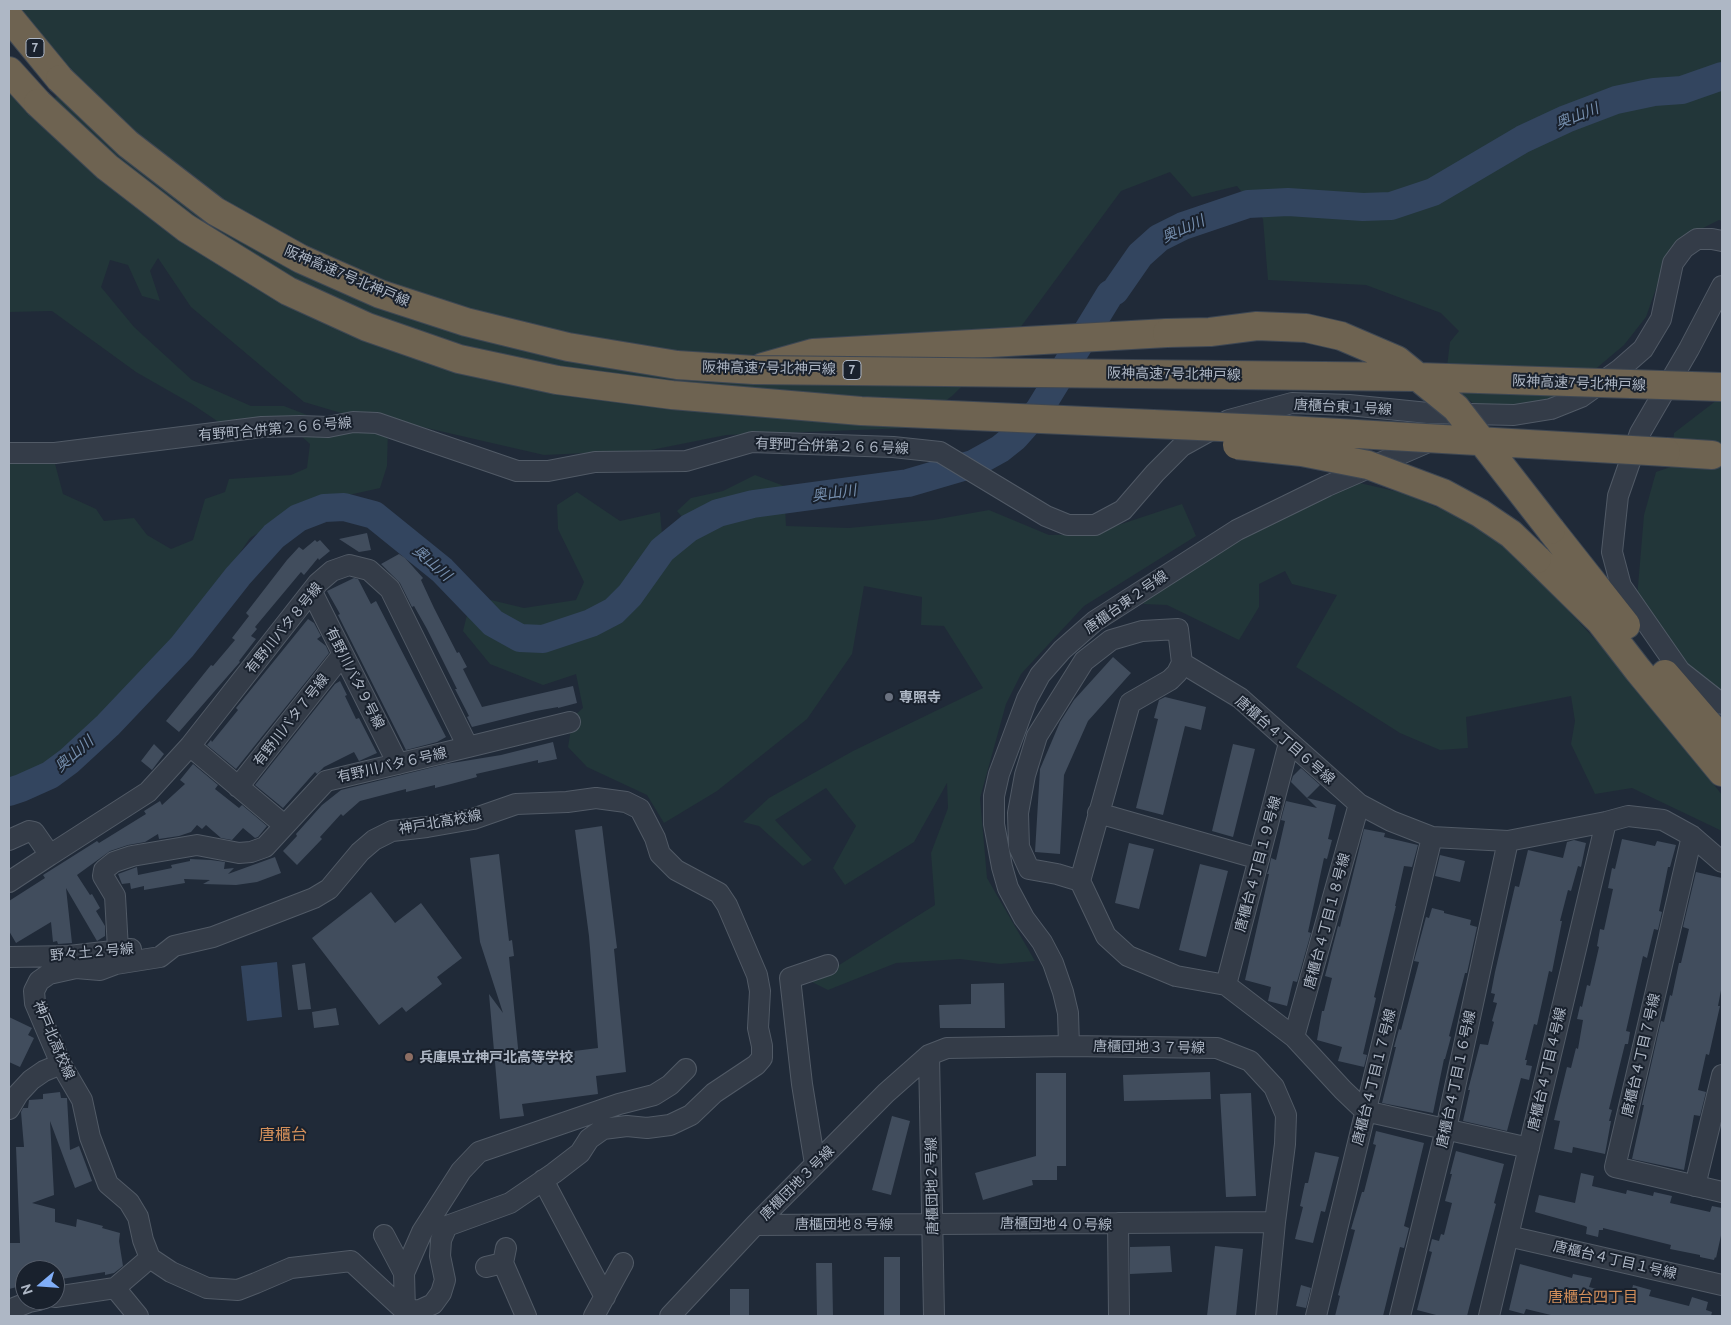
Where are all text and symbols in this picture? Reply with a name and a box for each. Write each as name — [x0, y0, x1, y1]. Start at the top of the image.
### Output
road number: 7 — [26, 38, 44, 58]
water label: 奥山川 — [1553, 99, 1601, 133]
water label: 奥山川 — [1159, 212, 1207, 246]
street label: 阪神高速7号北神戸線 — [282, 242, 412, 310]
street label: 阪神高速7号北神戸線 — [702, 358, 836, 378]
road number: 7 — [843, 360, 861, 380]
street label: 阪神高速7号北神戸線 — [1107, 364, 1241, 384]
street label: 阪神高速7号北神戸線 — [1512, 372, 1646, 394]
street label: 唐櫃台東１号線 — [1294, 396, 1392, 418]
street label: 有野町合併第２６６号線 — [198, 414, 352, 444]
street label: 有野町合併第２６６号線 — [755, 435, 909, 457]
water label: 奥山川 — [810, 481, 858, 505]
water label: 奥山川 — [409, 541, 455, 585]
street label: 唐櫃台東２号線 — [1081, 567, 1171, 637]
street label: 有野川バタ８号線 — [242, 579, 326, 677]
street label: 有野川バタ９号線 — [322, 624, 388, 732]
street label: 有野川バタ７号線 — [250, 671, 332, 769]
place label: 専照寺 — [899, 689, 941, 705]
marker: 専照寺 — [883, 691, 895, 703]
street label: 唐櫃台４丁目６号線 — [1232, 692, 1338, 788]
water label: 奥山川 — [51, 732, 97, 776]
street label: 有野川バタ６号線 — [336, 744, 448, 786]
street label: 唐櫃台４丁目１９号線 — [1232, 794, 1284, 934]
street label: 神戸北高校線 — [397, 806, 483, 838]
street label: 唐櫃台４丁目１８号線 — [1301, 851, 1353, 991]
street label: 野々土２号線 — [49, 940, 135, 964]
street label: 唐櫃台４丁目７号線 — [1619, 992, 1663, 1118]
street label: 神戸北高校線 — [30, 998, 78, 1082]
street label: 唐櫃台４丁目４号線 — [1525, 1006, 1569, 1132]
street label: 唐櫃台４丁目１７号線 — [1349, 1007, 1399, 1147]
street label: 唐櫃台４丁目１６号線 — [1433, 1009, 1479, 1149]
street label: 唐櫃団地３７号線 — [1093, 1038, 1205, 1056]
place label: 兵庫県立神戸北高等学校 — [419, 1049, 573, 1065]
marker: 兵庫県立神戸北高等学校 — [403, 1051, 415, 1063]
district label: 唐櫃台 — [259, 1125, 307, 1145]
street label: 唐櫃団地２号線 — [923, 1137, 941, 1235]
street label: 唐櫃団地３号線 — [756, 1142, 838, 1224]
street label: 唐櫃団地４０号線 — [1000, 1215, 1112, 1233]
street label: 唐櫃団地８号線 — [795, 1216, 893, 1232]
street label: 唐櫃台４丁目１号線 — [1552, 1238, 1678, 1282]
north arrow — [15, 1260, 65, 1310]
text: N — [17, 1282, 36, 1297]
district label: 唐櫃台四丁目 — [1548, 1288, 1638, 1306]

